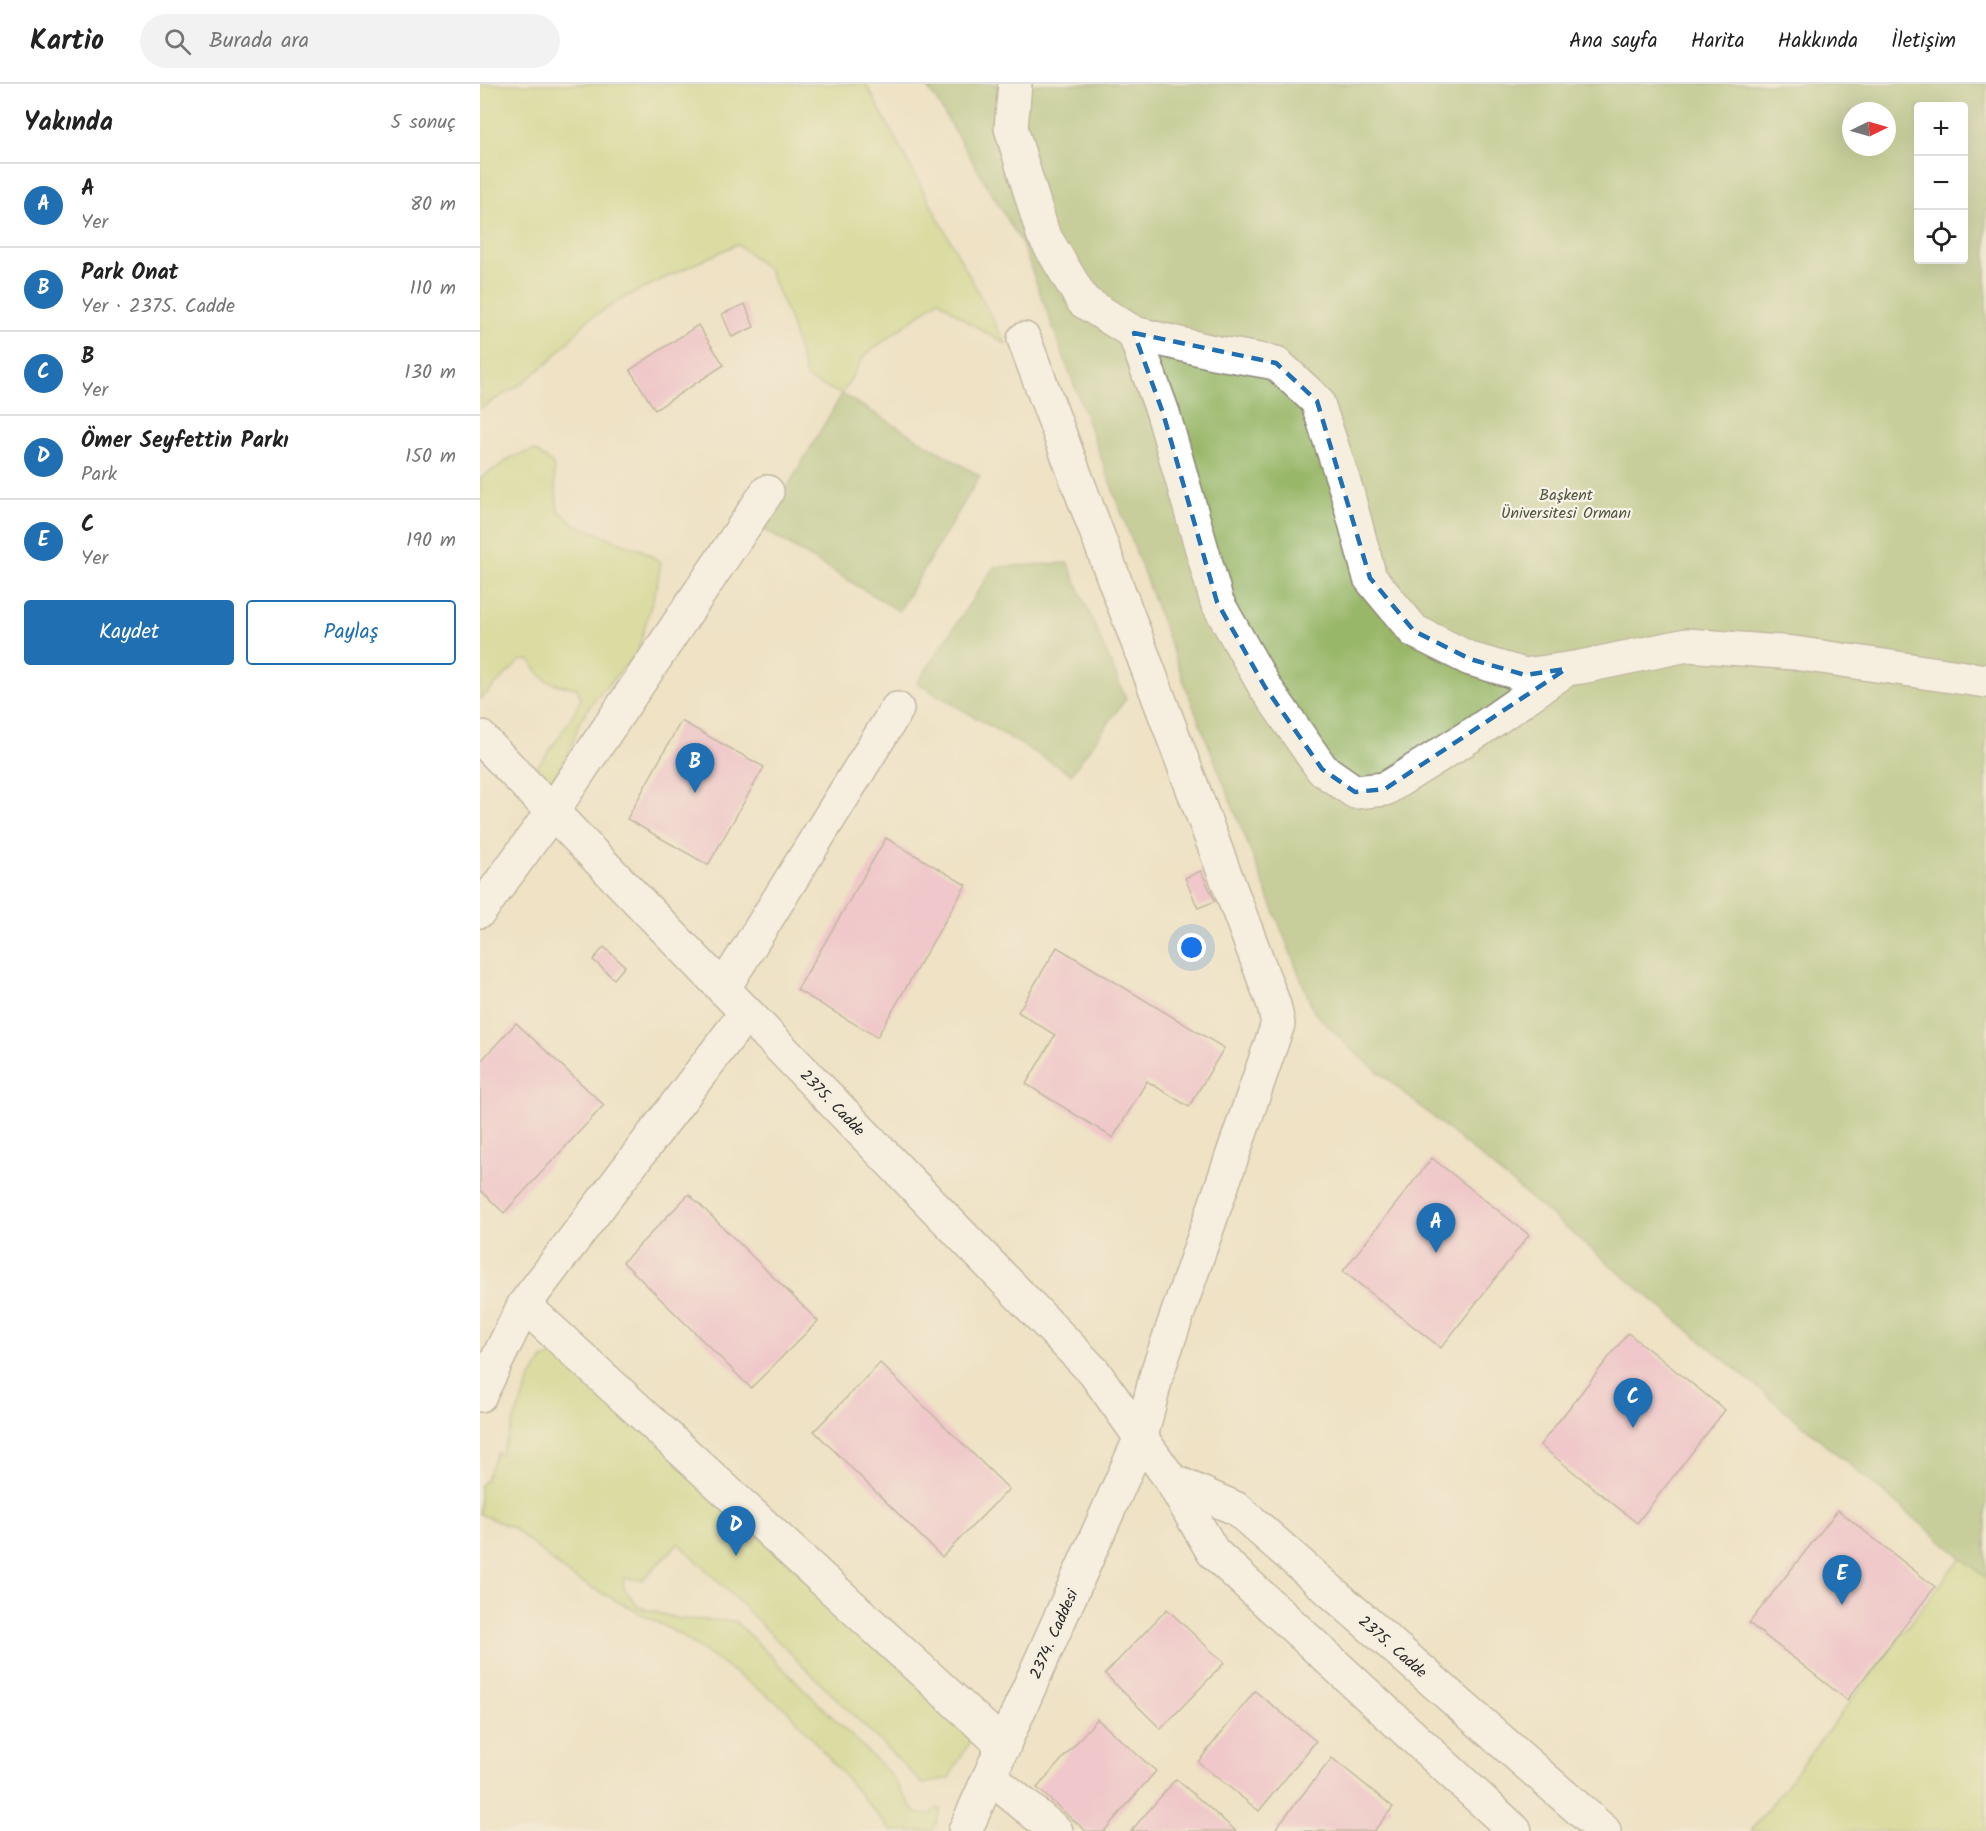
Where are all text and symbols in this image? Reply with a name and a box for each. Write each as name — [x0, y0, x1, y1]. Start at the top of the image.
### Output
search box — [140, 14, 560, 68]
text: Kartio — [30, 19, 104, 64]
text: Burada ara — [209, 24, 309, 59]
icon: search — [161, 25, 194, 58]
text: Ana sayfa — [1569, 25, 1658, 58]
text: Harita — [1691, 25, 1745, 58]
text: Hakkında — [1778, 25, 1858, 58]
text: İletişim — [1891, 25, 1956, 58]
text: Yakında — [24, 102, 113, 144]
north arrow — [1842, 102, 1896, 156]
map controls — [1914, 102, 1968, 264]
button: + — [1914, 102, 1968, 156]
text: 5 sonuç — [390, 107, 456, 139]
button: − — [1914, 156, 1968, 210]
text: A — [81, 172, 95, 207]
text: A — [37, 189, 50, 221]
text: 80 m — [410, 189, 456, 221]
text: Yer — [81, 207, 108, 239]
button: locate — [1914, 210, 1968, 264]
text: Park Onat — [81, 256, 179, 291]
text: B — [37, 273, 50, 305]
text: 110 m — [410, 273, 456, 305]
text: Yer · 2375. Cadde — [81, 291, 235, 323]
text: B — [81, 340, 95, 375]
text: C — [37, 357, 50, 389]
text: 130 m — [404, 357, 456, 389]
text: Yer — [81, 375, 108, 407]
text: Ömer Seyfettin Parkı — [81, 424, 288, 459]
text: D — [37, 441, 50, 473]
text: 150 m — [405, 441, 456, 473]
text: Park — [81, 459, 117, 491]
park label: Başkent Üniversitesi Ormanı — [1501, 483, 1631, 526]
text: C — [81, 508, 95, 543]
text: E — [38, 525, 49, 557]
text: 190 m — [406, 525, 456, 557]
text: Yer — [81, 543, 108, 575]
button: Kaydet — [24, 600, 234, 665]
button: Paylaş — [246, 600, 456, 665]
pin: B — [676, 744, 714, 793]
your location — [1177, 933, 1206, 962]
street label: 2375. Cadde — [794, 1064, 871, 1142]
pin: A — [1416, 1204, 1456, 1253]
pin: C — [1614, 1378, 1652, 1428]
pin: D — [716, 1506, 756, 1556]
pin: E — [1822, 1556, 1862, 1605]
street label: 2374. Caddesi — [1024, 1584, 1086, 1683]
street label: 2375. Cadde — [1352, 1610, 1432, 1685]

